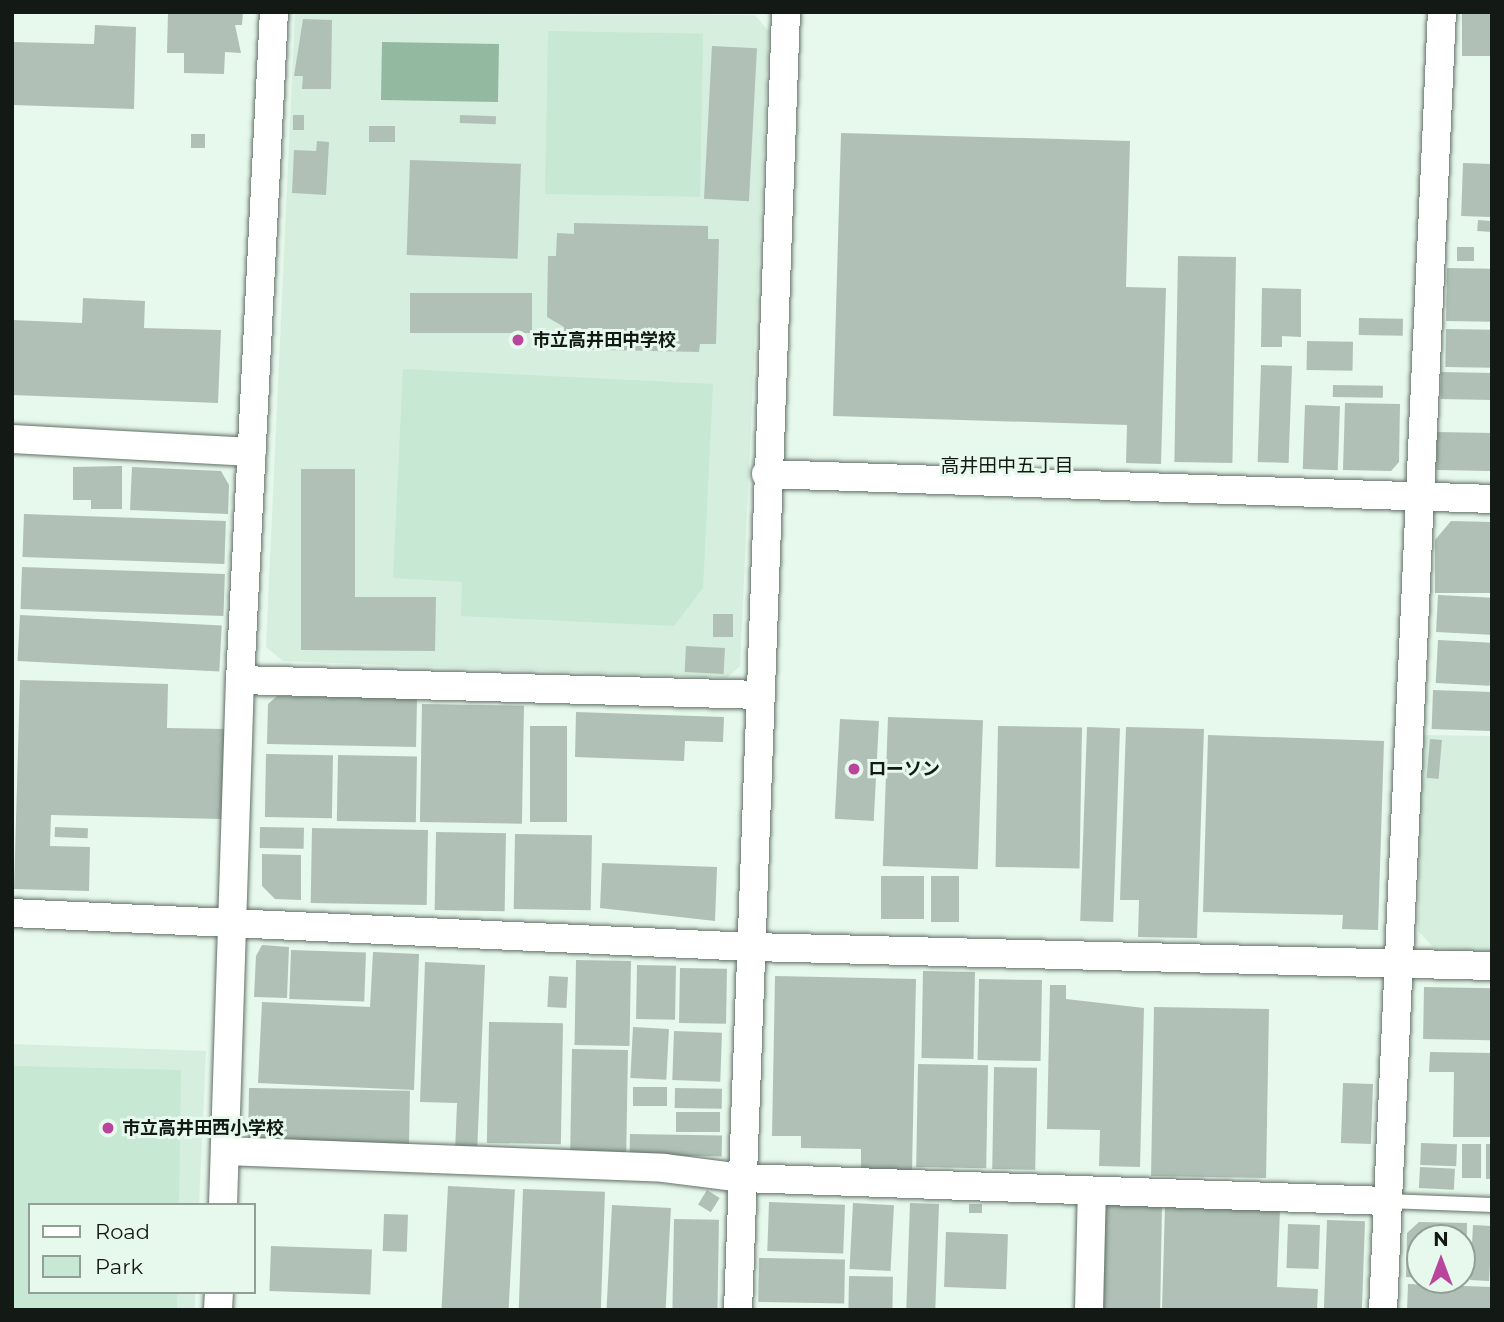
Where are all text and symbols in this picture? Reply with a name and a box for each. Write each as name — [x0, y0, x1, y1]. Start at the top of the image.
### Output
place label: 市立高井田中学校 — [532, 329, 676, 351]
marker: 市立高井田中学校 — [510, 332, 526, 348]
district label: 高井田中五丁目 — [941, 455, 1073, 477]
place label: ローソン — [868, 758, 940, 780]
marker: ローソン — [846, 761, 862, 777]
place label: 市立高井田西小学校 — [122, 1117, 284, 1139]
marker: 市立高井田西小学校 — [100, 1120, 116, 1136]
legend — [28, 1203, 256, 1294]
text: Road — [95, 1219, 150, 1244]
north arrow — [1406, 1224, 1476, 1294]
text: N — [1433, 1228, 1449, 1251]
text: Park — [95, 1254, 143, 1279]

